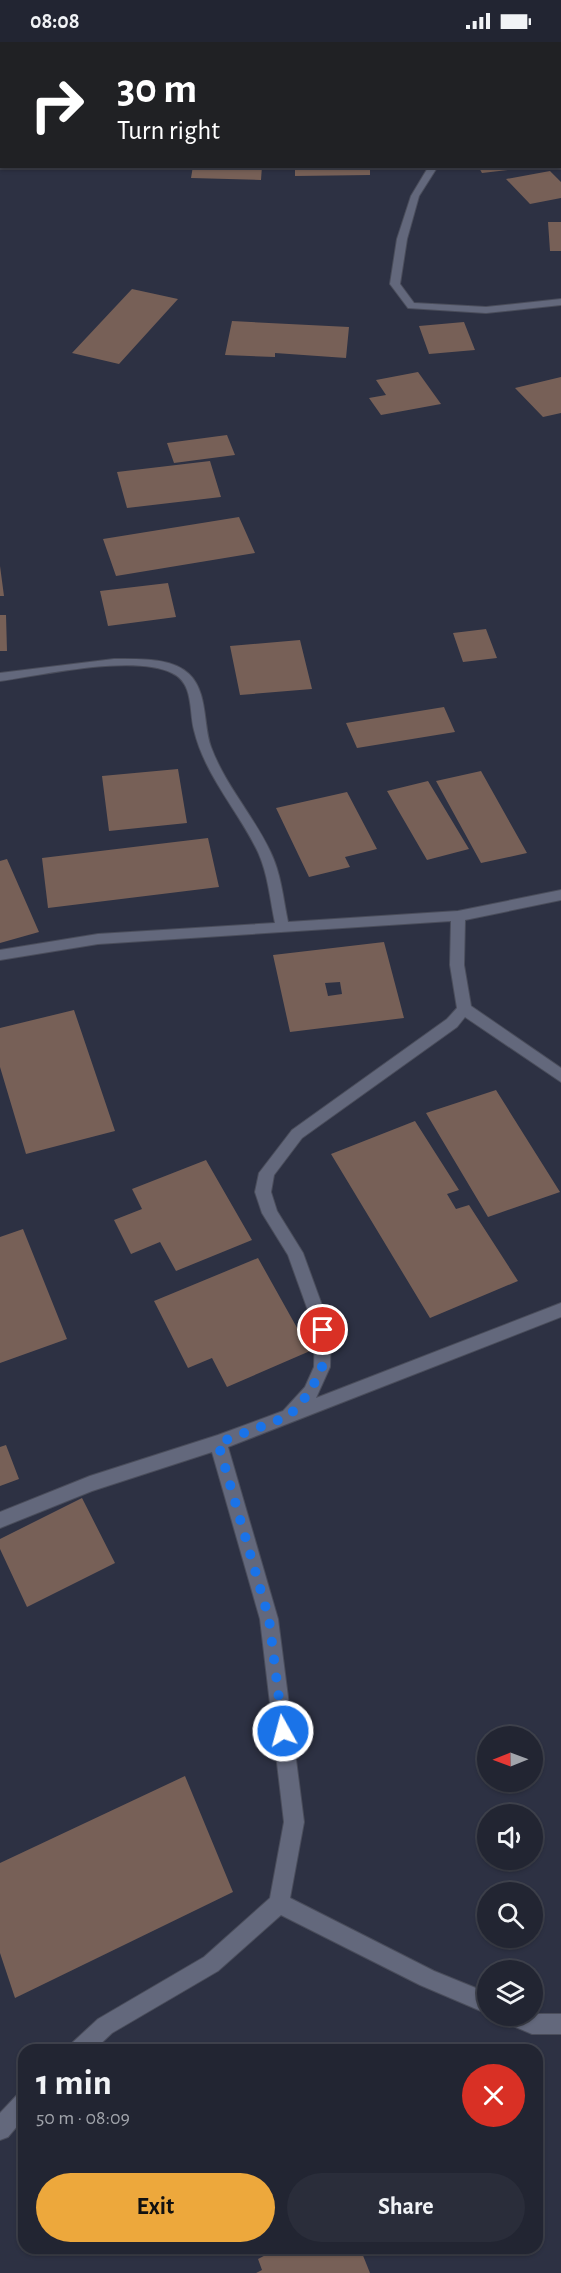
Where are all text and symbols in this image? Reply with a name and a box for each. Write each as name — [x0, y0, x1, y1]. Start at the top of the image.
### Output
text: 08:08 — [30, 10, 80, 32]
icon: right — [18, 66, 96, 144]
text: 30 m — [117, 68, 197, 110]
text: Turn right — [117, 117, 220, 144]
pin — [297, 1304, 348, 1355]
icon: arrive — [306, 1313, 339, 1346]
position arrow — [251, 1699, 315, 1763]
north arrow — [477, 1726, 543, 1792]
map controls — [477, 1726, 543, 2026]
button: sound — [477, 1804, 543, 1870]
button: search — [477, 1882, 543, 1948]
button: layers — [477, 1960, 543, 2026]
button: close — [462, 2064, 525, 2127]
text: 1 min — [36, 2065, 112, 2101]
text: 50 m · 08:09 — [36, 2108, 130, 2128]
button: Exit — [36, 2173, 275, 2242]
button: Share — [287, 2173, 525, 2242]

